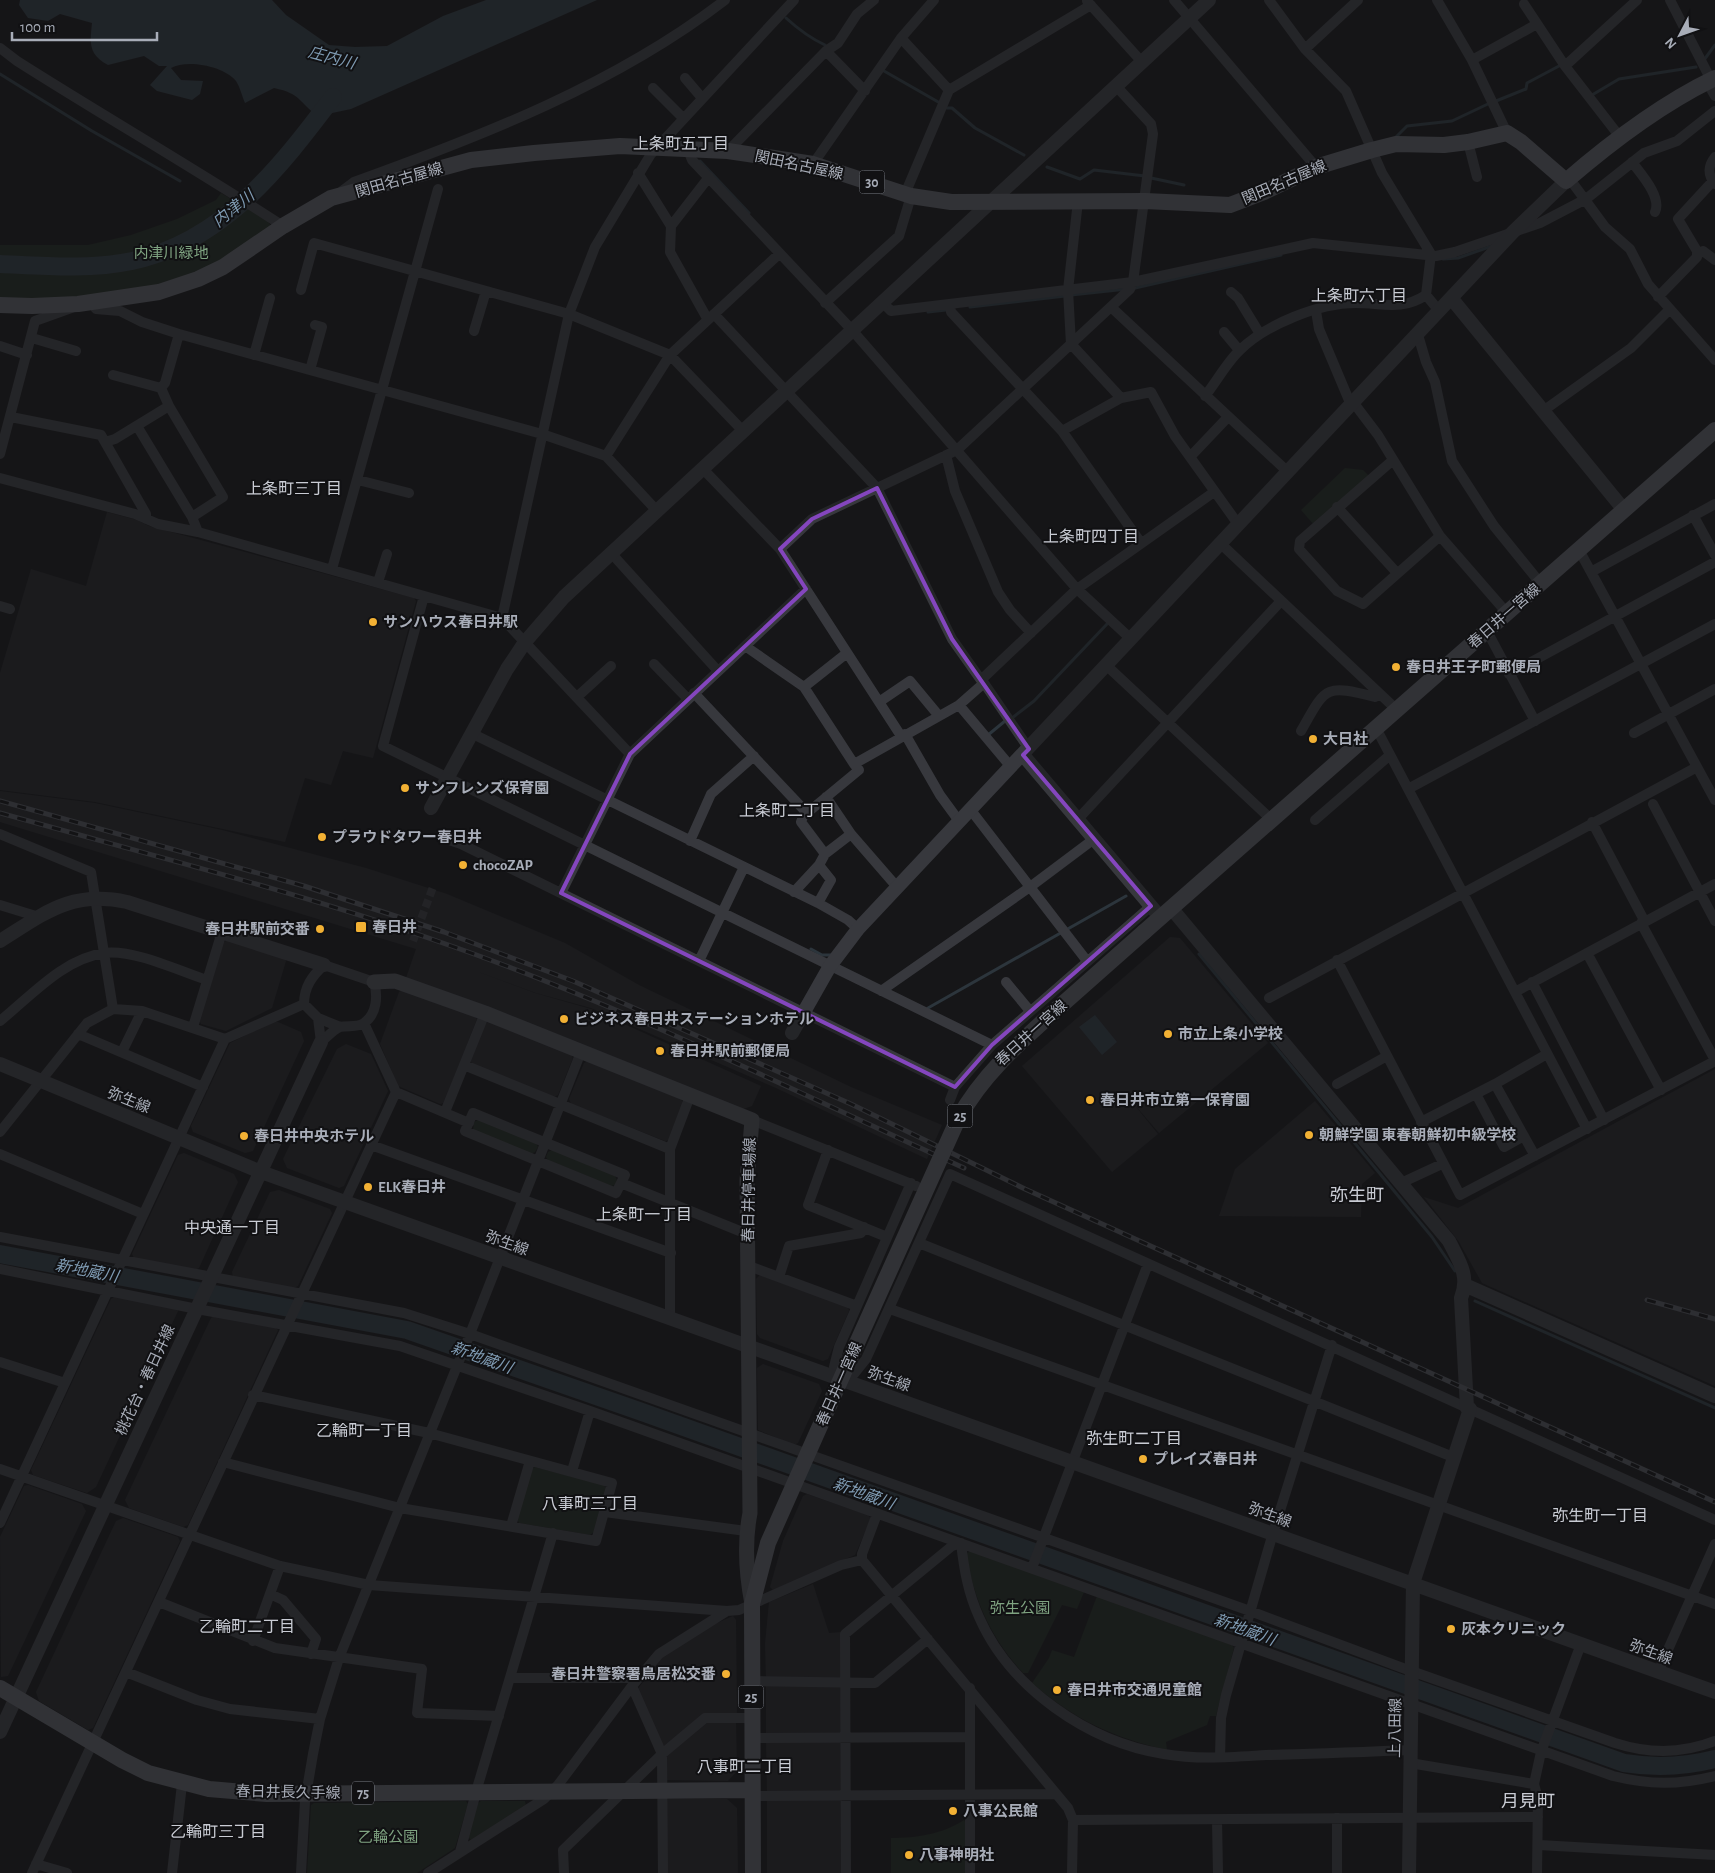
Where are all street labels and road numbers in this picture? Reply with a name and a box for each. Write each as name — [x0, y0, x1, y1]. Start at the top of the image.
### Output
street label: 関田名古屋線 — [753, 148, 845, 182]
street label: 関田名古屋線 — [1239, 157, 1329, 207]
street label: 関田名古屋線 — [354, 160, 444, 200]
road number: 30 — [860, 170, 884, 193]
street label: 春日井一宮線 — [1464, 580, 1543, 652]
street label: 春日井一宮線 — [992, 996, 1070, 1069]
street label: 弥生線 — [105, 1084, 153, 1116]
road number: 25 — [948, 1104, 972, 1128]
street label: 春日井停車場線 — [739, 1137, 758, 1243]
street label: 弥生線 — [483, 1228, 531, 1258]
street label: 桃花台・春日井線 — [111, 1322, 178, 1438]
street label: 春日井一宮線 — [812, 1339, 865, 1428]
street label: 弥生線 — [865, 1364, 913, 1394]
street label: 弥生線 — [1246, 1500, 1294, 1530]
street label: 弥生線 — [1627, 1637, 1675, 1667]
road number: 25 — [738, 1685, 764, 1708]
street label: 上八田線 — [1386, 1698, 1404, 1758]
street label: 春日井長久手線 — [235, 1782, 341, 1801]
road number: 75 — [352, 1782, 374, 1805]

